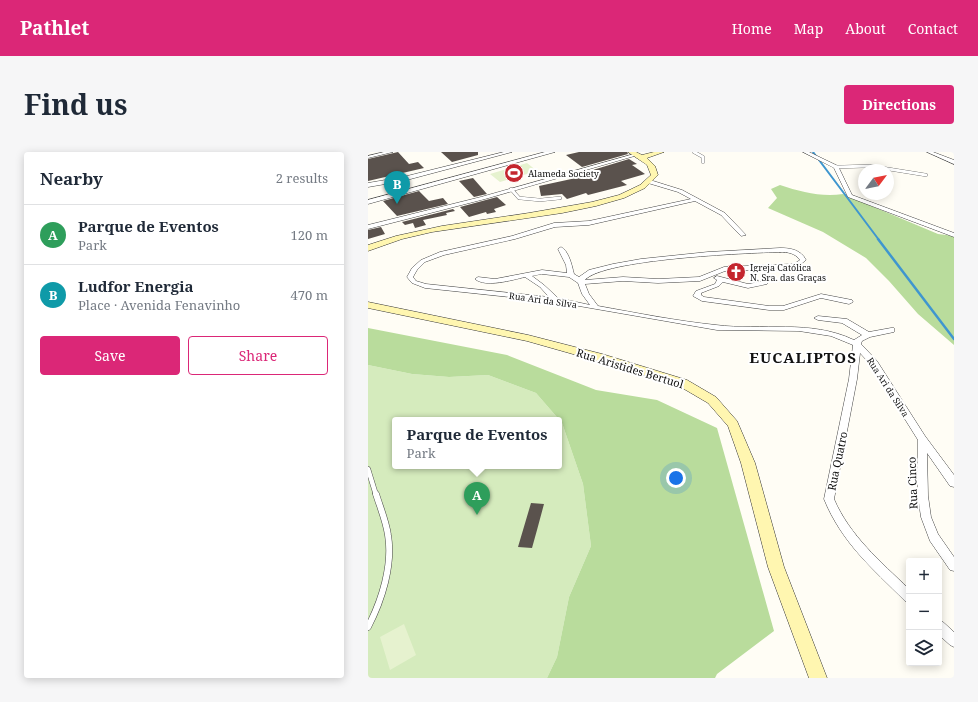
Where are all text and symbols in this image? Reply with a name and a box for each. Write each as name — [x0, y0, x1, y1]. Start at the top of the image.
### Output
text: Pathlet — [20, 15, 89, 41]
text: Home — [732, 19, 772, 38]
text: Map — [794, 19, 823, 38]
text: About — [845, 19, 886, 38]
text: Contact — [908, 19, 958, 38]
text: Find us — [24, 85, 128, 123]
button: Directions — [844, 85, 954, 124]
sports icon: Alameda Society — [503, 162, 525, 184]
north arrow — [858, 164, 894, 200]
text: Nearby — [40, 167, 103, 190]
place label: Alameda Society — [528, 167, 600, 180]
text: 2 results — [276, 169, 328, 187]
pin: B — [384, 171, 410, 204]
text: Parque de Eventos — [78, 216, 219, 236]
text: A — [48, 226, 58, 244]
text: 120 m — [291, 226, 328, 244]
text: Park — [78, 236, 107, 254]
church icon: Igreja Católica N. Sra. das Graças — [725, 261, 747, 283]
place label: Igreja Católica N. Sra. das Graças — [750, 261, 826, 284]
text: Ludfor Energia — [78, 276, 194, 296]
text: B — [49, 286, 57, 304]
text: 470 m — [291, 286, 328, 304]
street label: Rua Ari da Silva — [508, 289, 578, 311]
text: Place · Avenida Fenavinho — [78, 296, 240, 314]
button: Save — [40, 336, 180, 375]
button: Share — [188, 336, 328, 375]
street label: Rua Aristides Bertuol — [575, 345, 686, 392]
district label: EUCALIPTOS — [749, 347, 857, 367]
street label: Rua Ari da Silva — [864, 355, 912, 419]
popup — [392, 417, 562, 469]
text: Parque de Eventos — [407, 424, 547, 444]
street label: Rua Quatro — [823, 430, 851, 492]
text: Park — [407, 444, 436, 462]
street label: Rua Cinco — [904, 457, 920, 509]
your location — [666, 468, 686, 488]
pin: A — [464, 482, 490, 515]
map controls — [906, 558, 942, 666]
button: + — [906, 558, 942, 594]
button: − — [906, 594, 942, 630]
button: layers — [906, 630, 942, 666]

